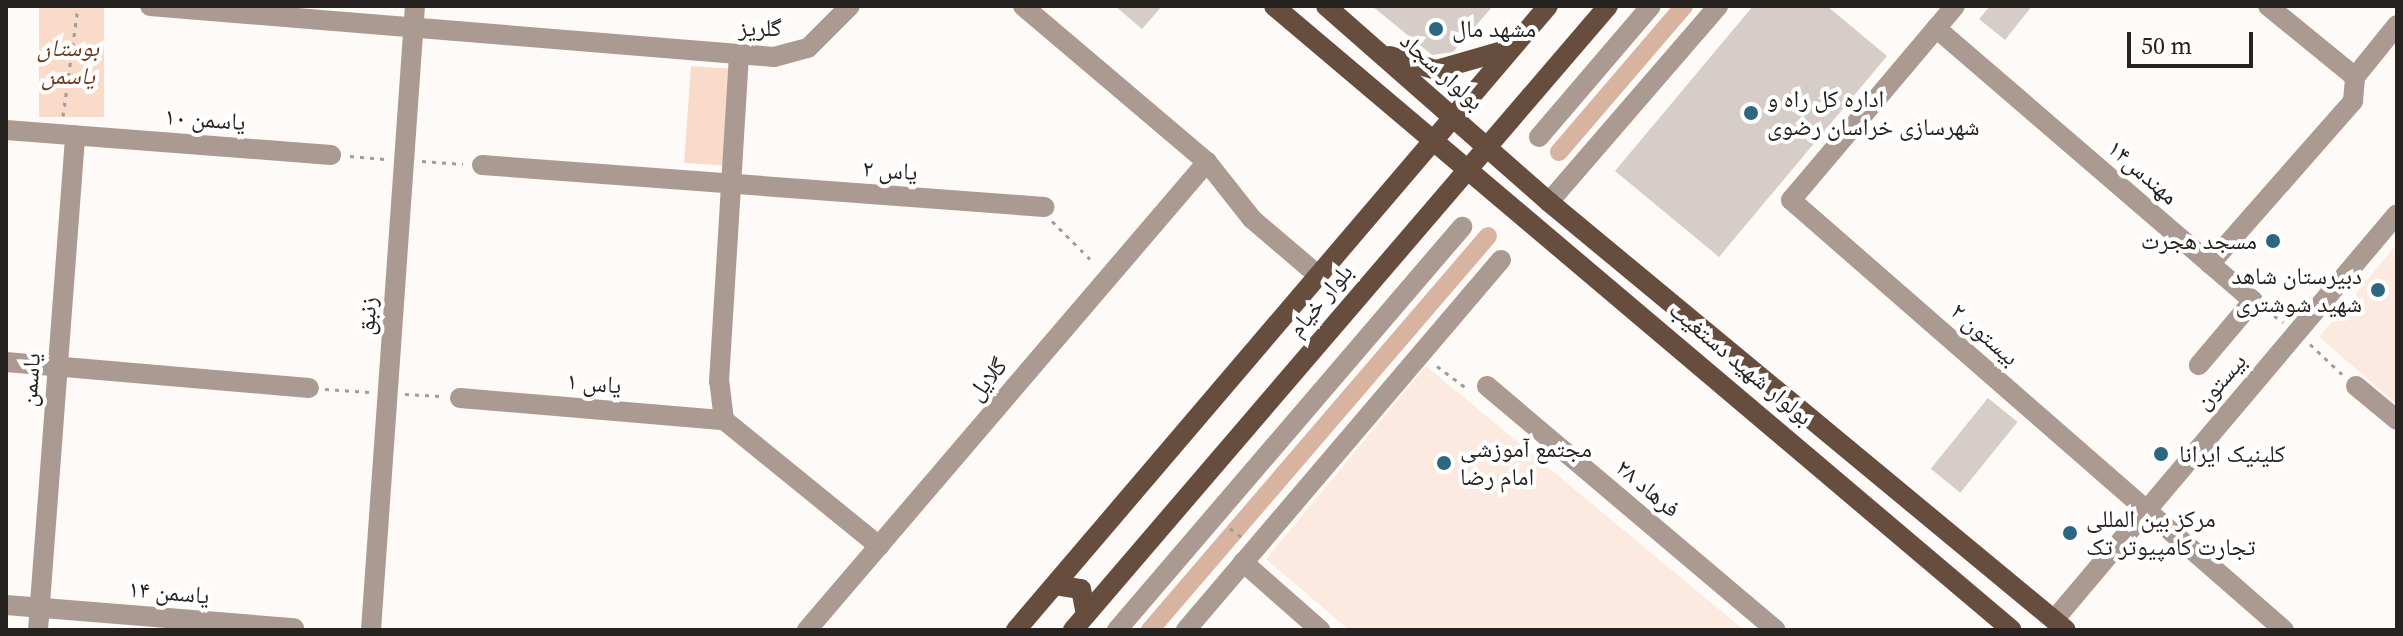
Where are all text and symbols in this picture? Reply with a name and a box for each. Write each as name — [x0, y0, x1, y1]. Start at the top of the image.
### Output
street label: گلریز — [738, 14, 782, 42]
place label: مشهد مال — [1452, 15, 1536, 43]
scale bar — [2131, 16, 2257, 66]
marker: مشهد مال — [1427, 20, 1445, 38]
street label: بولوار سجاد — [1394, 26, 1490, 116]
text: 50 m — [2141, 29, 2192, 62]
park label: بوستان یاسمن — [37, 34, 99, 90]
place label: اداره کل راه و شهرسازی خراسان رضوی — [1767, 85, 1980, 141]
street label: یاسمن ۱۰ — [163, 102, 247, 136]
marker: اداره کل راه و شهرسازی خراسان رضوی — [1742, 104, 1760, 122]
street label: مهندس۱۴ — [2102, 133, 2184, 211]
street label: یاس ۲ — [862, 154, 918, 186]
place label: مسجد هجرت — [2141, 227, 2257, 255]
marker: مسجد هجرت — [2264, 232, 2282, 250]
street label: بلوار خیام — [1281, 258, 1359, 342]
place label: دبیرستان شاهد شهید شوشتری — [2232, 262, 2362, 318]
marker: دبیرستان شاهد شهید شوشتری — [2369, 281, 2387, 299]
street label: بولوار شهید دستغیب — [1664, 295, 1818, 431]
street label: زنبق — [351, 296, 383, 336]
street label: بیستون ۲ — [1945, 296, 2025, 372]
street label: بیستون — [2188, 347, 2252, 415]
street label: یاسمن — [14, 352, 46, 408]
street label: گلایل — [961, 352, 1013, 406]
street label: یاس ۱ — [565, 366, 623, 400]
place label: مجتمع آموزشی امام رضا — [1460, 435, 1592, 491]
place label: کلینیک ایرانا — [2179, 440, 2285, 468]
marker: کلینیک ایرانا — [2150, 443, 2172, 465]
street label: فرهاد ۲۸ — [1610, 453, 1686, 523]
marker: مجتمع آموزشی امام رضا — [1435, 454, 1453, 472]
place label: مرکز بین المللی تجارت کامپیوتر تک — [2086, 505, 2256, 561]
marker: مرکز بین المللی تجارت کامپیوتر تک — [2061, 524, 2079, 542]
street label: یاسمن ۱۴ — [127, 574, 211, 610]

